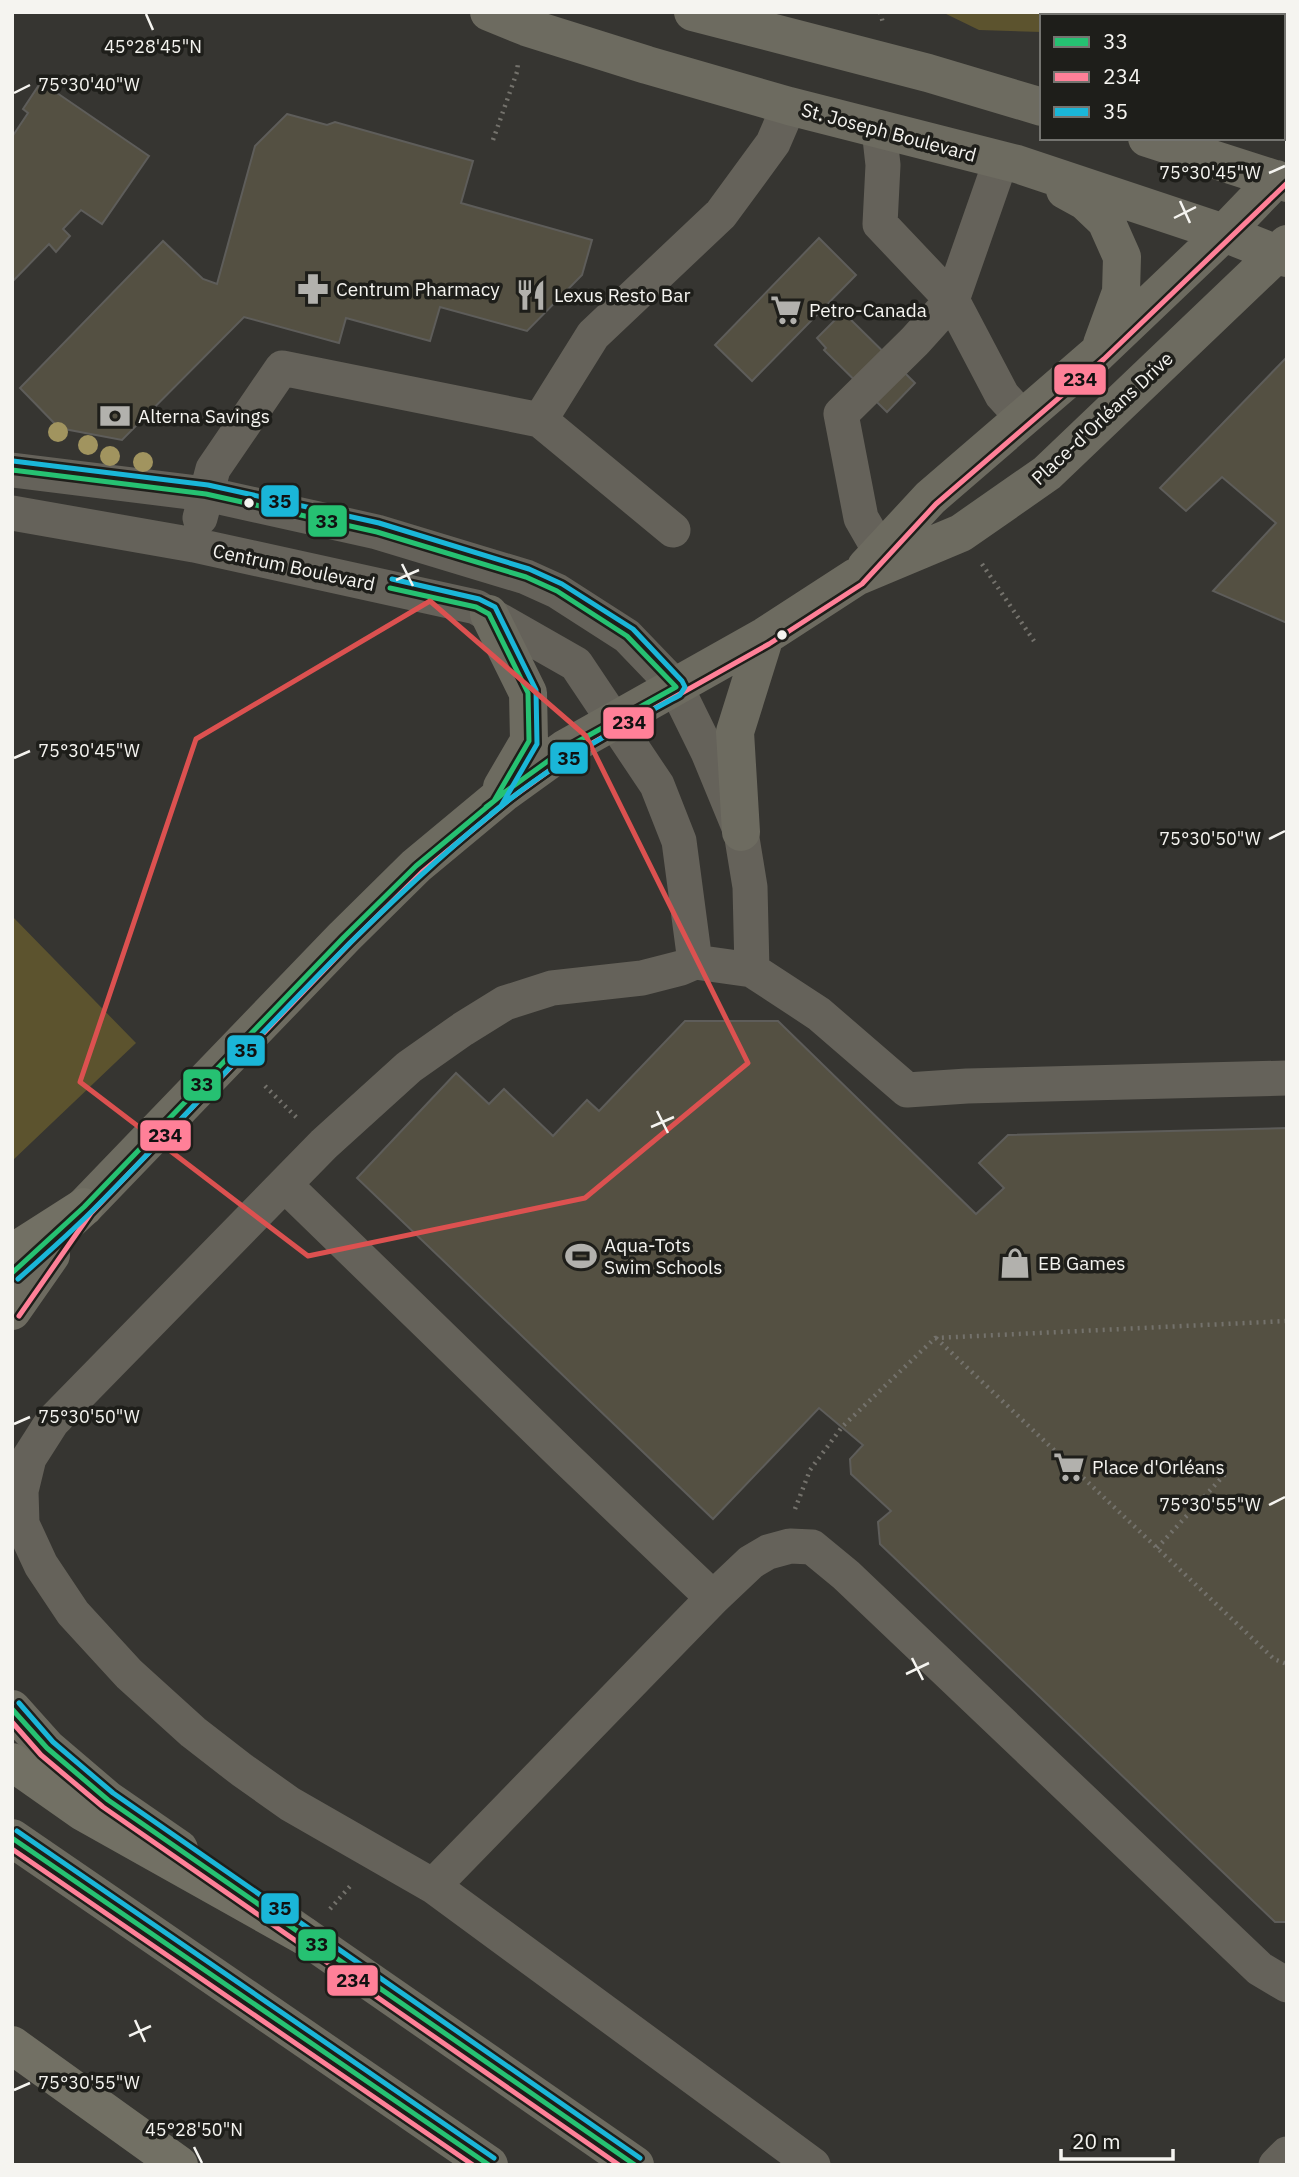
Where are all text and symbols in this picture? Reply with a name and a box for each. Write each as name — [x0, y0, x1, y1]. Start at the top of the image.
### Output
legend — [1040, 14, 1285, 140]
text: 33 — [1103, 27, 1128, 55]
text: 45°28'45"N — [104, 35, 202, 58]
text: 234 — [1103, 62, 1141, 90]
text: 75°30'40"W — [38, 73, 140, 96]
street label: St. Joseph Boulevard — [799, 97, 979, 167]
text: 35 — [1103, 97, 1128, 125]
text: 75°30'45"W — [1159, 161, 1261, 184]
pharmacy icon: Centrum Pharmacy — [296, 272, 330, 306]
place label: Centrum Pharmacy — [336, 277, 500, 301]
restaurant icon: Lexus Resto Bar — [514, 278, 548, 312]
place label: Lexus Resto Bar — [554, 283, 690, 307]
supermarket icon: Petro-Canada — [769, 293, 803, 327]
place label: Petro-Canada — [809, 298, 927, 322]
street label: Place-d'Orléans Drive — [1026, 346, 1178, 490]
line badge: 234 — [1053, 363, 1107, 396]
text: 234 — [1063, 367, 1097, 391]
bank icon: Alterna Savings — [98, 399, 132, 433]
place label: Alterna Savings — [138, 404, 270, 428]
line badge: 35 — [260, 484, 300, 518]
text: 35 — [269, 489, 291, 513]
unlabelled marker — [242, 496, 256, 510]
line badge: 33 — [307, 504, 348, 538]
text: 33 — [316, 509, 338, 533]
street label: Centrum Boulevard — [211, 538, 377, 596]
unlabelled marker — [775, 628, 789, 642]
line badge: 234 — [602, 706, 655, 740]
text: 234 — [612, 710, 646, 734]
text: 75°30'45"W — [38, 739, 140, 762]
line badge: 35 — [549, 741, 589, 775]
text: 35 — [558, 746, 580, 770]
text: 75°30'50"W — [1159, 827, 1261, 850]
line badge: 35 — [226, 1034, 266, 1067]
text: 35 — [235, 1038, 257, 1062]
line badge: 33 — [182, 1068, 222, 1102]
text: 33 — [191, 1072, 213, 1096]
line badge: 234 — [139, 1119, 192, 1152]
text: 234 — [148, 1123, 182, 1147]
place label: Aqua-Tots Swim Schools — [604, 1233, 723, 1279]
sports icon: Aqua-Tots Swim Schools — [564, 1239, 598, 1273]
shop icon: EB Games — [998, 1246, 1032, 1280]
place label: EB Games — [1038, 1251, 1126, 1275]
text: 75°30'50"W — [38, 1405, 140, 1428]
supermarket icon: Place d'Orléans — [1052, 1450, 1086, 1484]
place label: Place d'Orléans — [1092, 1455, 1225, 1479]
text: 75°30'55"W — [1159, 1493, 1261, 1516]
line badge: 35 — [260, 1892, 300, 1925]
text: 35 — [269, 1896, 291, 1920]
line badge: 33 — [297, 1928, 337, 1962]
text: 33 — [306, 1932, 328, 1956]
line badge: 234 — [326, 1964, 379, 1997]
text: 234 — [336, 1968, 370, 1992]
text: 75°30'55"W — [38, 2071, 140, 2094]
text: 45°28'50"N — [145, 2118, 243, 2141]
scale bar — [1061, 2118, 1173, 2162]
text: 20 m — [1072, 2127, 1121, 2155]

